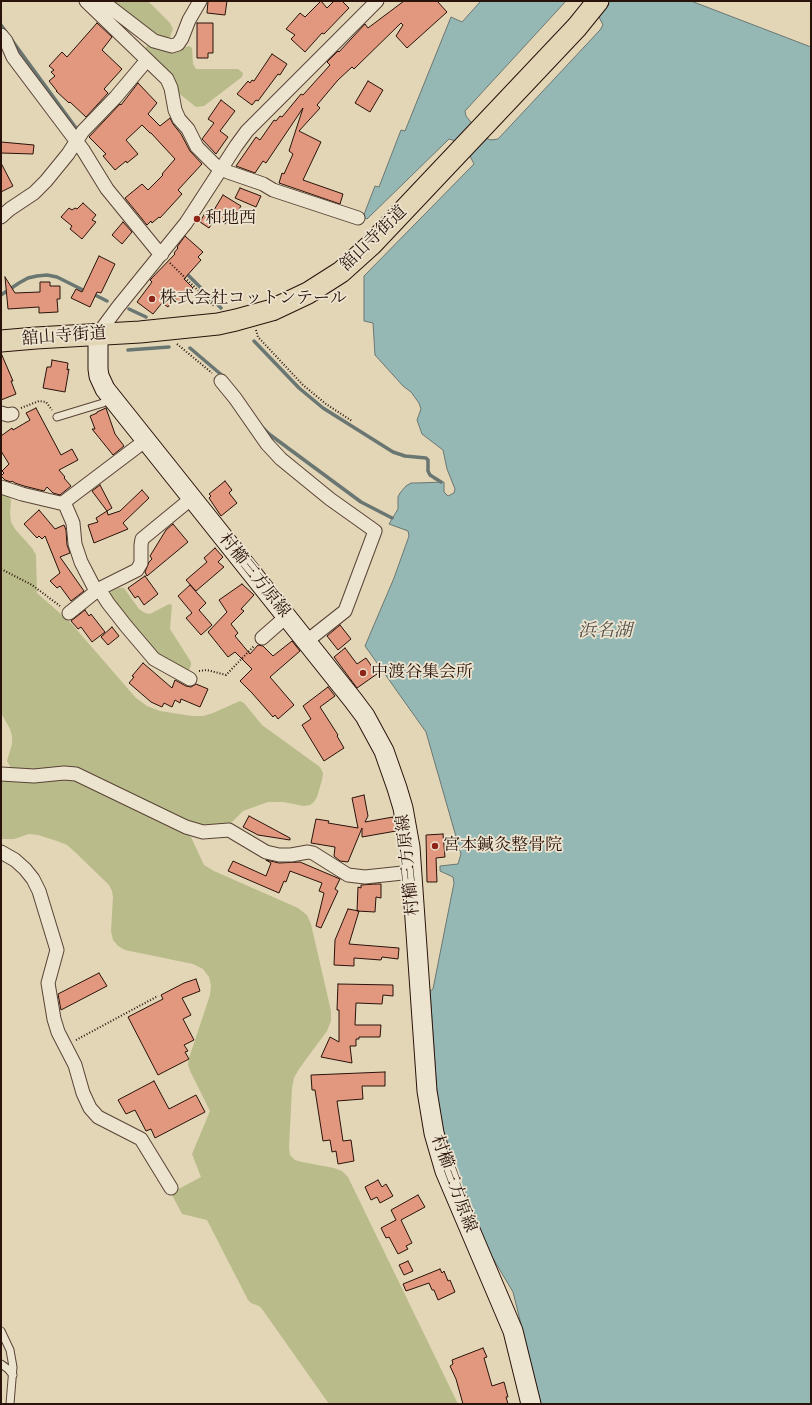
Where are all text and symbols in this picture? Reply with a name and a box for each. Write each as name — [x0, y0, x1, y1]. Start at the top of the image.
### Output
street label: 舘山寺街道 — [336, 202, 412, 276]
place label: 和地西 — [205, 209, 256, 229]
marker: 和地西 — [192, 214, 202, 224]
place label: 株式会社コットンテール — [160, 289, 347, 309]
marker: 株式会社コットンテール — [147, 294, 157, 304]
street label: 舘山寺街道 — [21, 324, 107, 350]
street label: 村櫛三方原線 — [214, 530, 294, 622]
water label: 浜名湖 — [578, 621, 632, 643]
place label: 中渡谷集会所 — [371, 663, 473, 683]
marker: 中渡谷集会所 — [358, 668, 368, 678]
street label: 村櫛三方原線 — [394, 813, 424, 917]
place label: 宮本鍼灸整骨院 — [443, 836, 562, 856]
marker: 宮本鍼灸整骨院 — [430, 841, 440, 851]
street label: 村櫛三方原線 — [426, 1133, 480, 1235]

